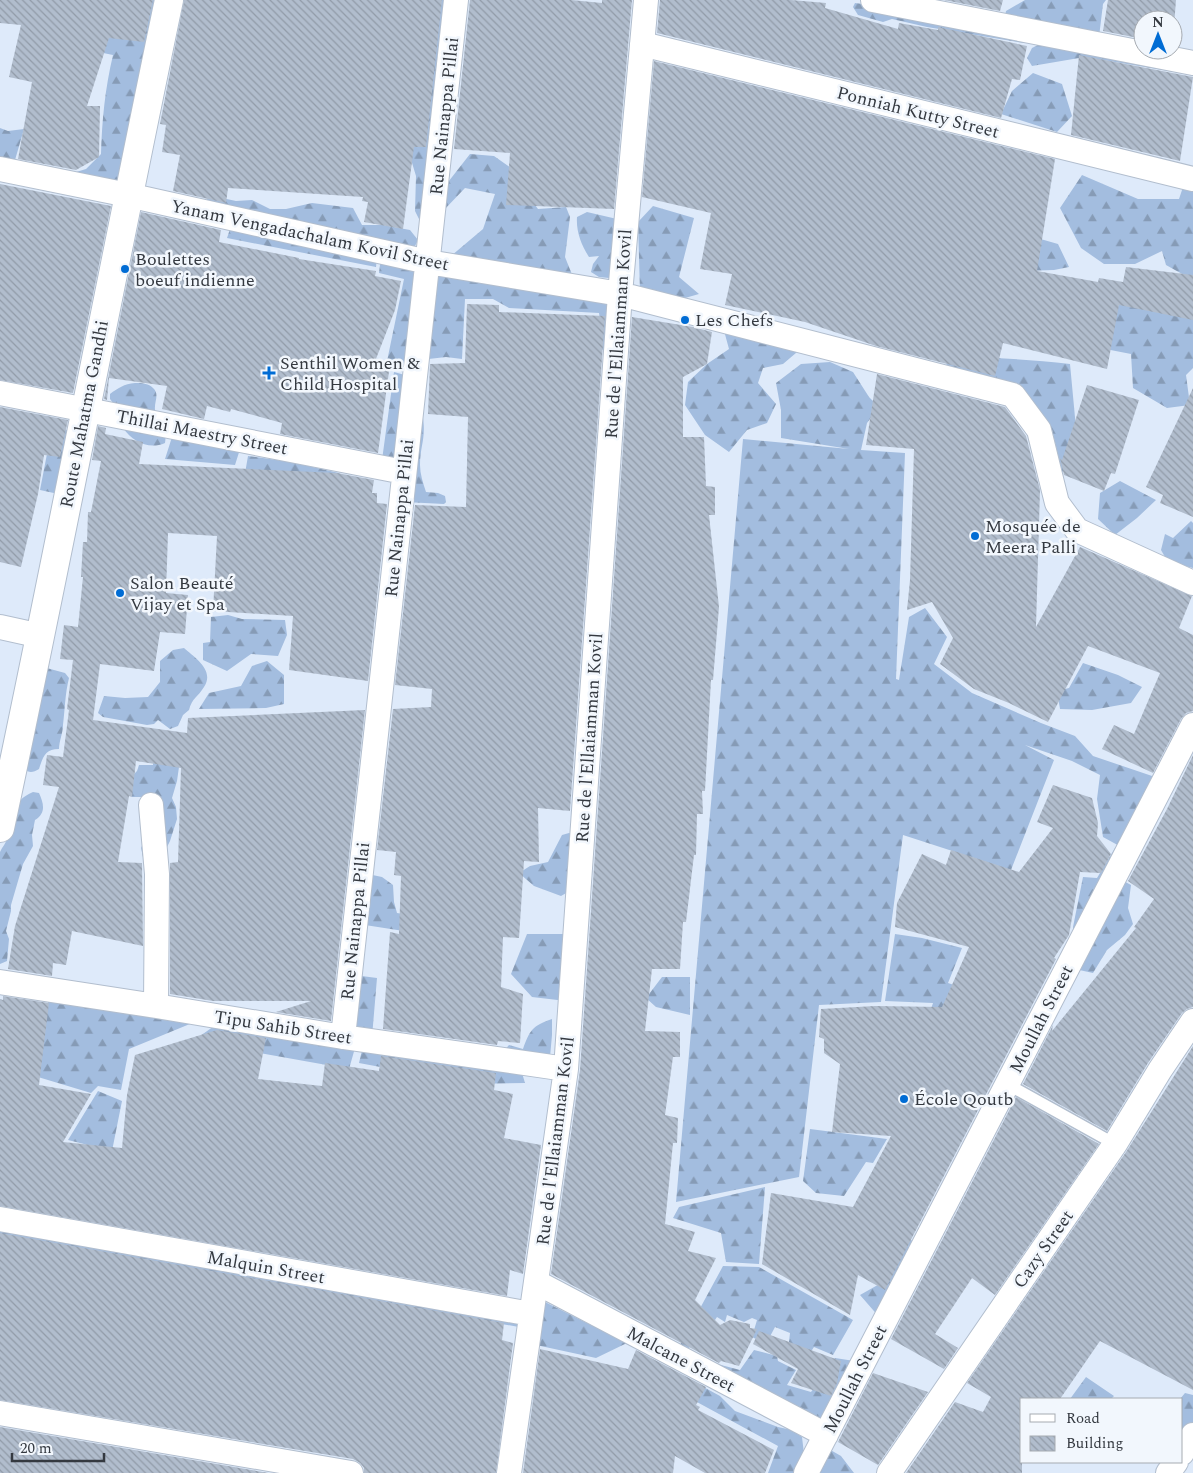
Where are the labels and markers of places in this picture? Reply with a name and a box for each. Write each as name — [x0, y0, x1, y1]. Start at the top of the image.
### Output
place label: Boulettes boeuf indienne — [135, 246, 255, 294]
marker: Boulettes boeuf indienne — [119, 263, 131, 275]
place label: Les Chefs — [695, 307, 774, 334]
marker: Les Chefs — [679, 314, 691, 326]
place label: Senthil Women & Child Hospital — [280, 350, 420, 398]
marker: Senthil Women & Child Hospital — [262, 366, 276, 380]
place label: Mosquée de Meera Palli — [985, 513, 1081, 561]
marker: Mosquée de Meera Palli — [969, 530, 981, 542]
place label: Salon Beauté Vijay et Spa — [130, 570, 234, 618]
marker: Salon Beauté Vijay et Spa — [114, 587, 126, 599]
place label: École Qoutb — [914, 1086, 1013, 1113]
marker: École Qoutb — [898, 1093, 910, 1105]

